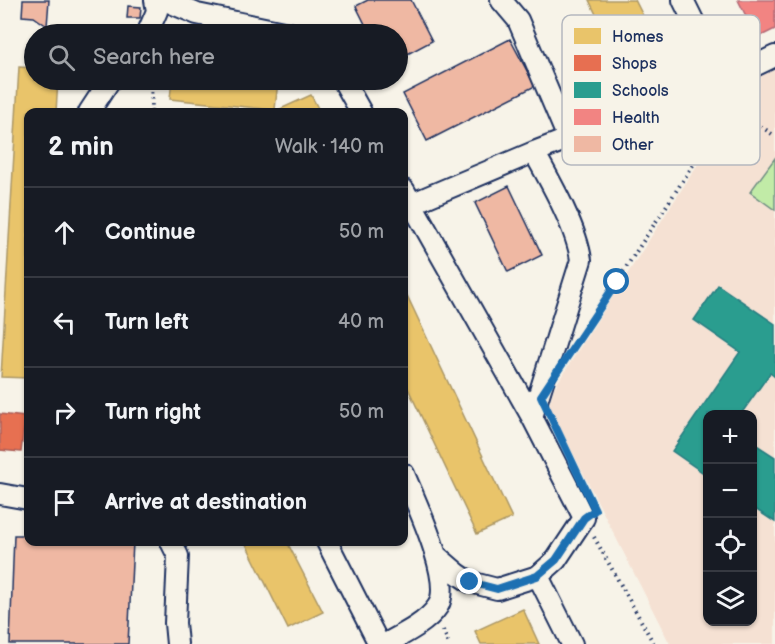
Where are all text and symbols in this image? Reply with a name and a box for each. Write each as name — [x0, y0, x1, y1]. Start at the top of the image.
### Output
legend — [562, 15, 760, 165]
search box — [24, 24, 408, 90]
text: Homes — [612, 28, 664, 47]
icon: search — [45, 41, 78, 74]
text: Search here — [93, 44, 215, 71]
text: Shops — [612, 55, 657, 74]
text: Schools — [612, 82, 669, 101]
text: Health — [612, 109, 660, 128]
text: 2 min — [48, 132, 114, 163]
text: Walk · 140 m — [275, 135, 384, 159]
text: Other — [612, 136, 653, 155]
icon: ahead — [48, 216, 81, 249]
text: Continue — [105, 219, 195, 246]
text: 50 m — [339, 220, 384, 244]
route start — [603, 268, 629, 294]
icon: left — [48, 306, 81, 339]
text: Turn left — [105, 309, 189, 336]
text: 40 m — [338, 310, 384, 334]
icon: right — [48, 396, 81, 429]
text: Turn right — [105, 399, 201, 426]
text: 50 m — [339, 400, 384, 424]
map controls — [703, 410, 757, 626]
button: + — [703, 410, 757, 464]
button: − — [703, 464, 757, 518]
icon: arrive — [48, 486, 81, 519]
text: Arrive at destination — [105, 489, 307, 516]
button: locate — [703, 518, 757, 572]
route end — [456, 568, 482, 594]
button: layers — [703, 572, 757, 626]

